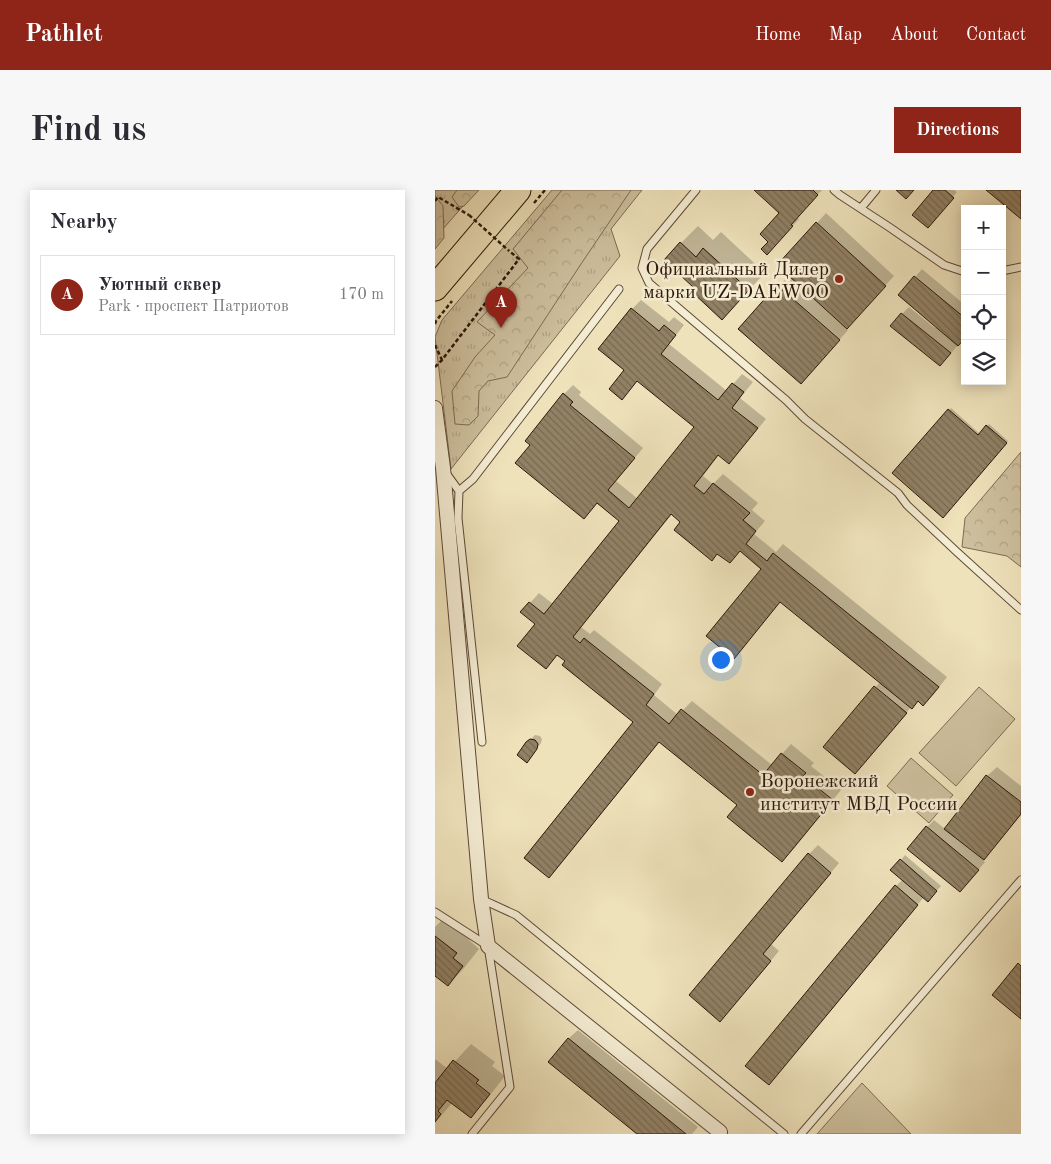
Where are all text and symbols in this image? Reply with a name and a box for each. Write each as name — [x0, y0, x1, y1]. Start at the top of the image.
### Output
text: Pathlet — [25, 23, 103, 47]
text: Home — [755, 26, 801, 44]
text: Map — [829, 26, 862, 44]
text: About — [890, 26, 938, 44]
text: Contact — [966, 26, 1026, 44]
button: Directions — [894, 107, 1021, 153]
text: Find us — [30, 113, 146, 148]
map controls — [961, 205, 1006, 385]
button: + — [961, 205, 1006, 250]
text: Nearby — [50, 212, 118, 233]
button: − — [961, 250, 1006, 295]
place label: Официальный Дилер марки UZ-DAEWOO — [643, 260, 829, 303]
marker: Официальный Дилер марки UZ-DAEWOO — [833, 273, 845, 285]
text: Уютный сквер — [98, 276, 221, 295]
text: A — [61, 287, 73, 303]
text: 170 m — [339, 287, 384, 303]
pin: A — [485, 287, 517, 328]
button: locate — [961, 295, 1006, 340]
text: Park · проспект Патриотов — [98, 299, 289, 315]
button: layers — [961, 340, 1006, 385]
your location — [708, 647, 734, 673]
place label: Воронежский институт МВД России — [760, 772, 958, 815]
marker: Воронежский институт МВД России — [744, 786, 756, 798]

